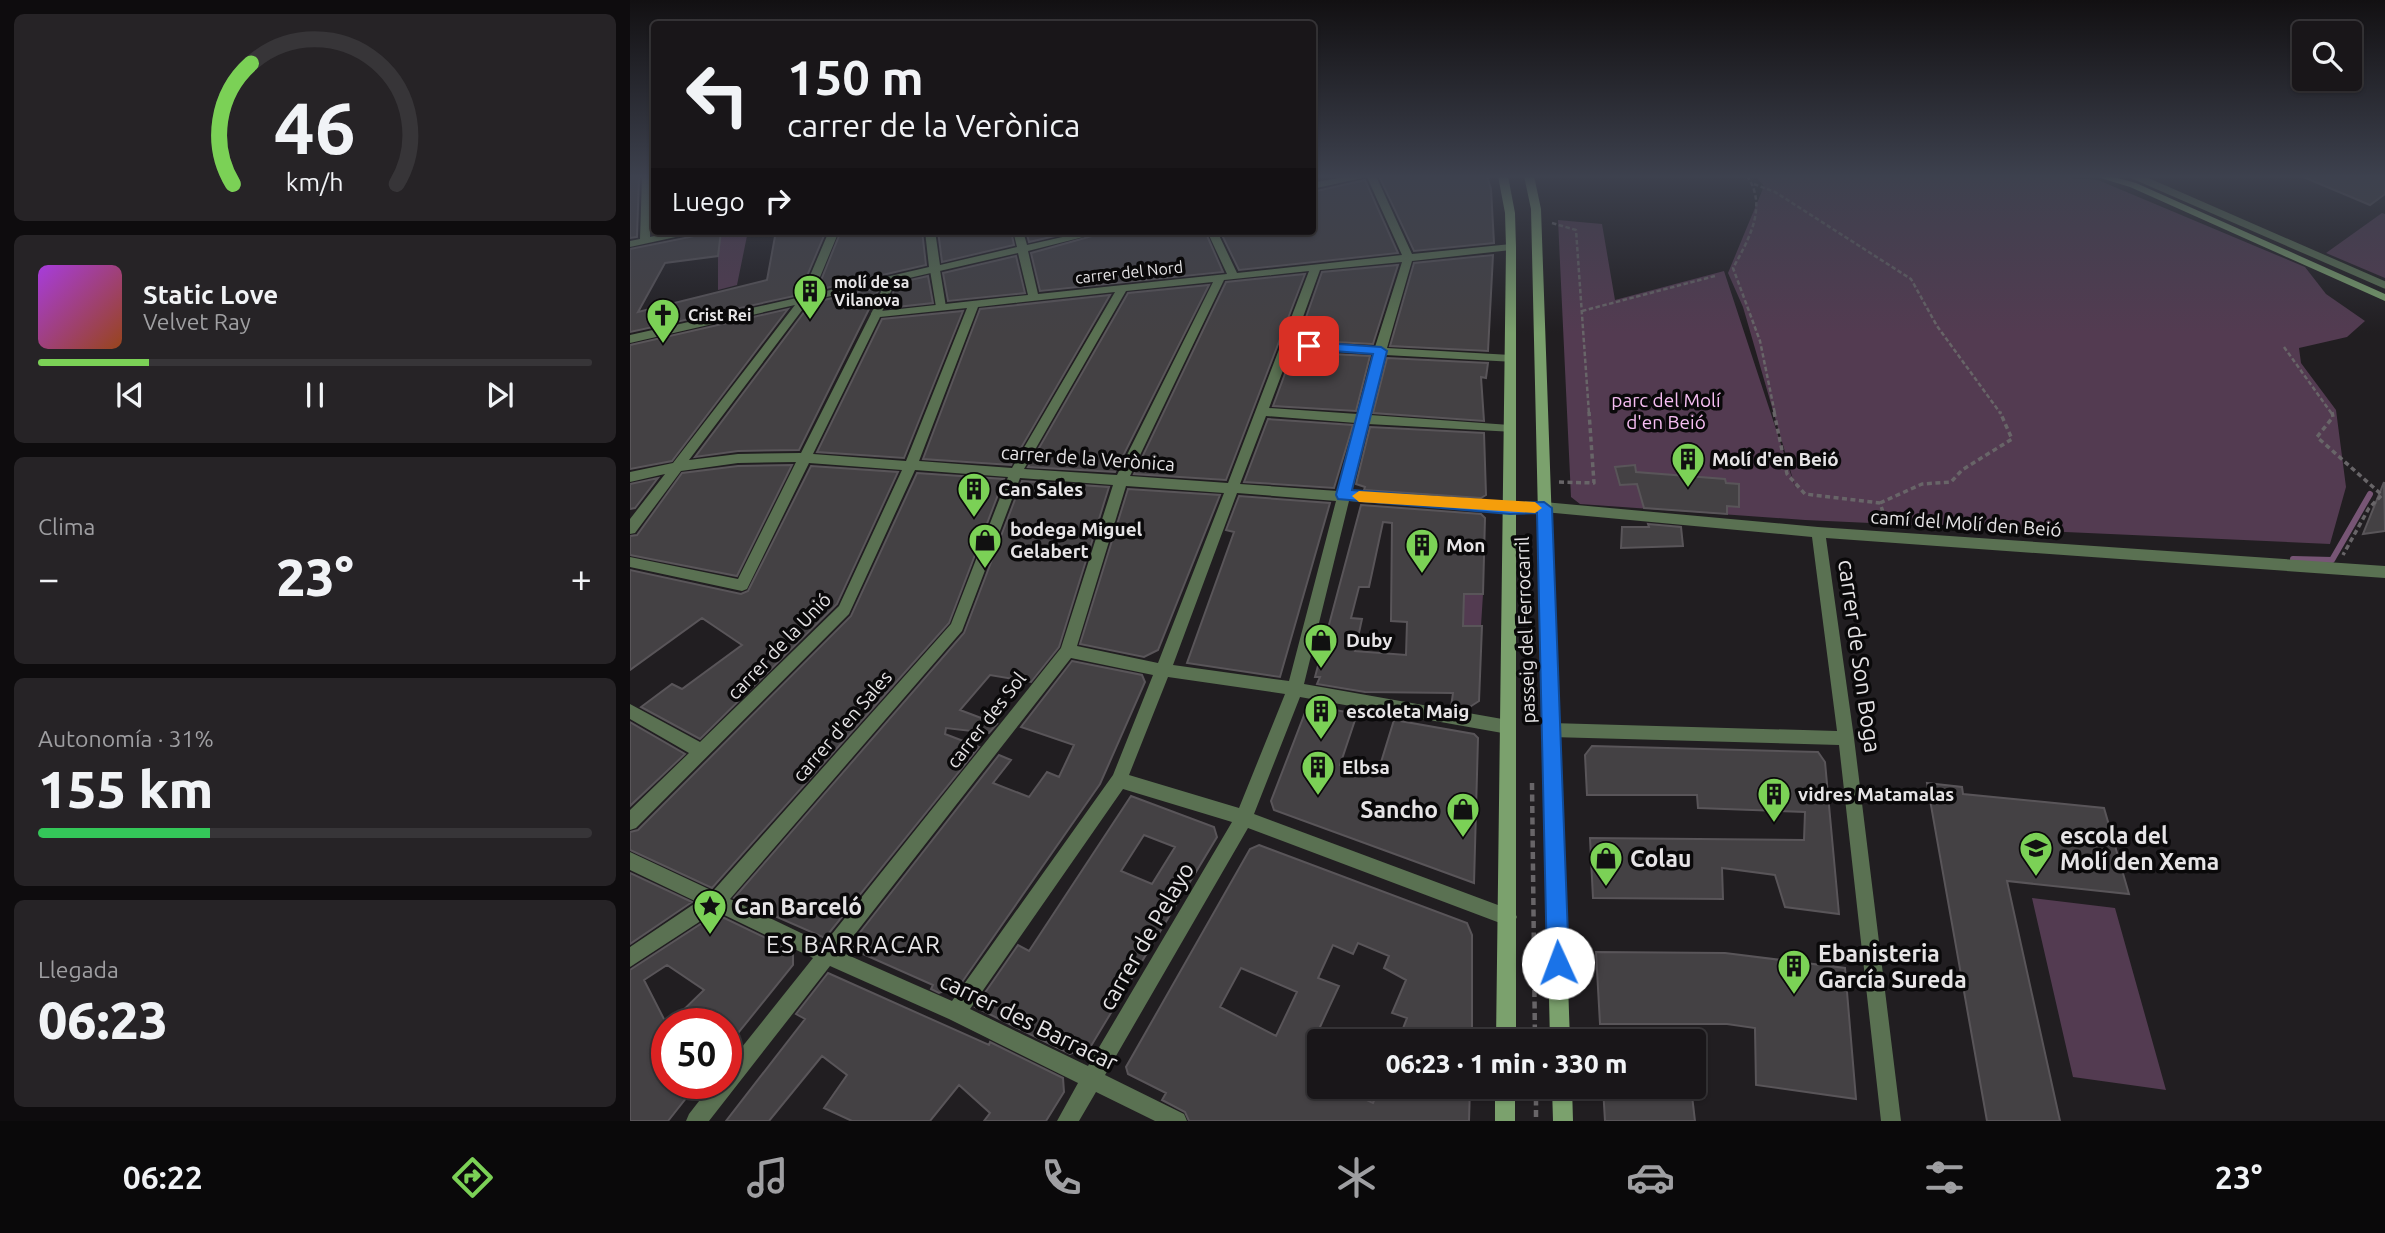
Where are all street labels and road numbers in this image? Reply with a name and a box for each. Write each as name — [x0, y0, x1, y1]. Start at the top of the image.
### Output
street label: carrer del Nord — [1074, 257, 1184, 287]
street label: carrer de la Verònica — [1000, 441, 1176, 475]
street label: camí del Molí den Beió — [1870, 505, 2062, 541]
street label: passeig del Ferrocarril — [1511, 536, 1539, 724]
street label: carrer de Son Boga — [1834, 558, 1886, 754]
street label: carrer de la Unió — [723, 588, 835, 704]
street label: carrer d'en Sales — [788, 666, 896, 786]
street label: carrer des Sol — [942, 668, 1030, 772]
street label: carrer de Pelayo — [1094, 858, 1198, 1014]
street label: carrer des Barracar — [936, 967, 1122, 1075]

